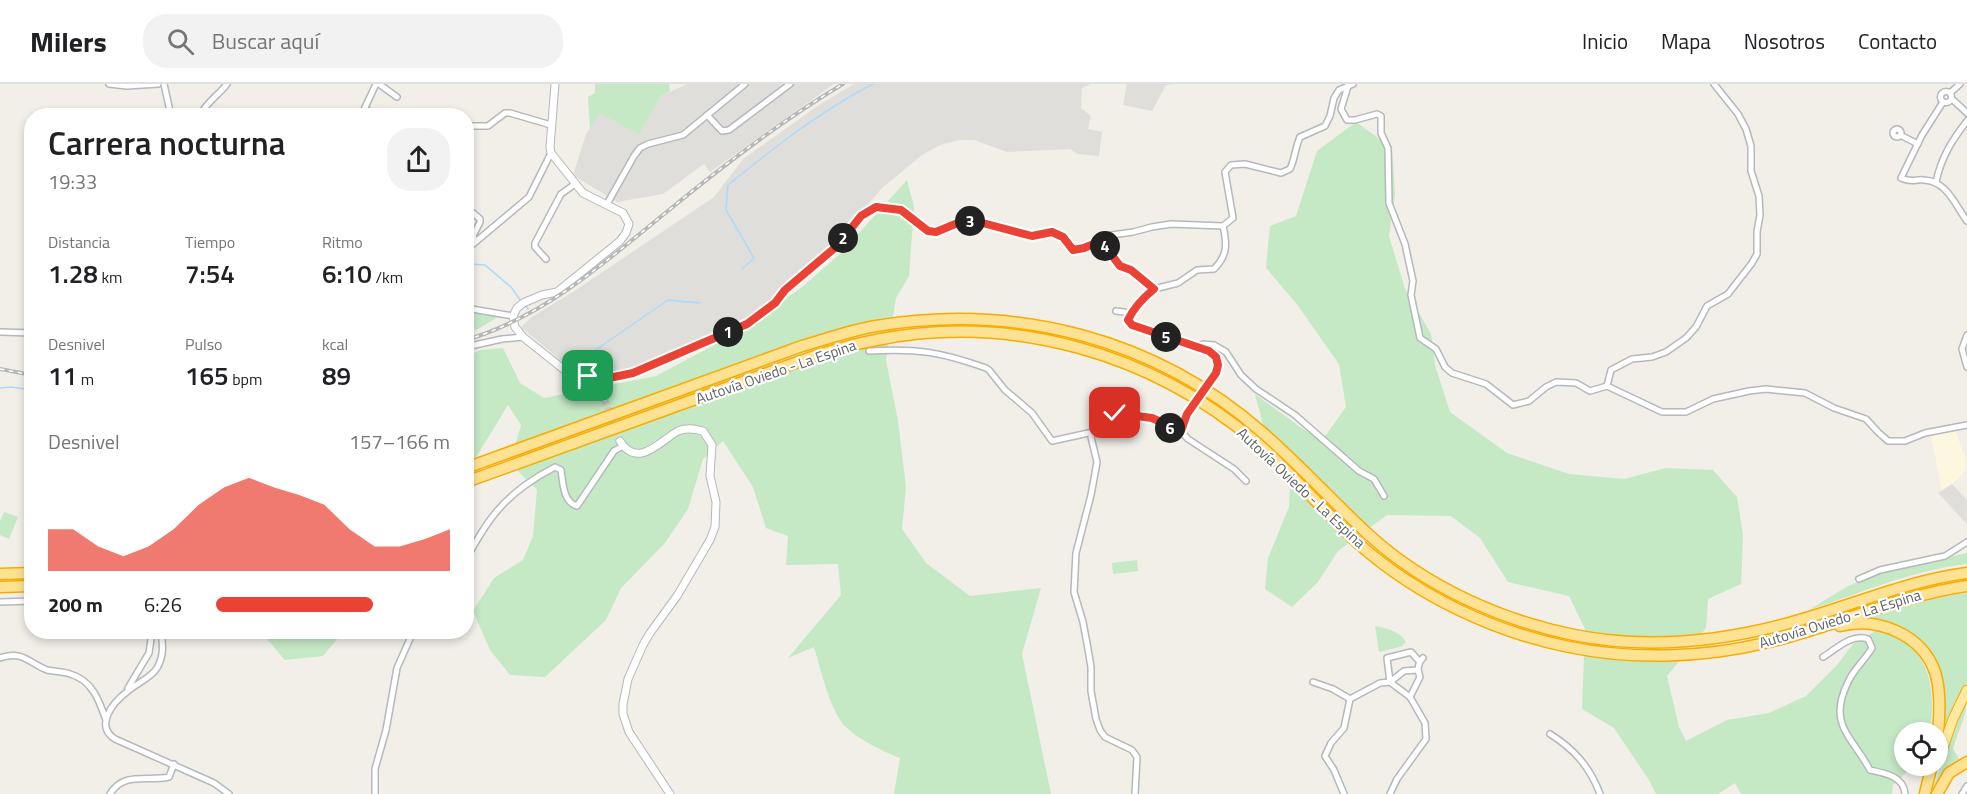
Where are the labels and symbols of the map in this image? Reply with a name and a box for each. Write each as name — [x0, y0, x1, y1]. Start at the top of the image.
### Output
pin: 3 — [955, 206, 985, 236]
pin: 2 — [828, 223, 858, 253]
pin: 4 — [1090, 231, 1120, 261]
pin: 1 — [713, 317, 743, 347]
pin: 5 — [1151, 322, 1181, 352]
street label: Autovía Oviedo - La Espina — [693, 333, 860, 410]
pin — [562, 350, 613, 401]
pin — [1089, 387, 1140, 438]
pin: 6 — [1155, 413, 1185, 443]
street label: Autovía Oviedo - La Espina — [1232, 422, 1371, 554]
street label: Autovía Oviedo - La Espina — [1756, 583, 1924, 654]

